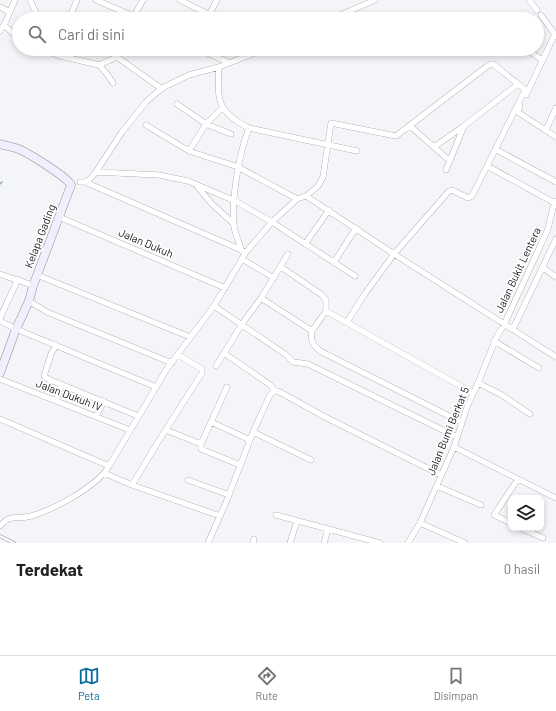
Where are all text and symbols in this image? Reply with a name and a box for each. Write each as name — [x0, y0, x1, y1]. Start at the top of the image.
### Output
search box — [12, 12, 544, 56]
icon: search — [26, 23, 48, 45]
text: Cari di sini — [58, 25, 125, 43]
street label: Kelapa Gading — [21, 202, 58, 270]
street label: Jalan Dukuh — [117, 225, 176, 260]
street label: Jalan Bukit Lentera — [492, 225, 543, 315]
street label: Jalan Dukuh IV — [34, 376, 105, 413]
street label: Jalan Bumi Berkat 5 — [424, 384, 471, 477]
map controls — [508, 495, 544, 531]
button: layers — [508, 495, 544, 531]
text: Terdekat — [16, 559, 83, 579]
text: 0 hasil — [504, 561, 540, 577]
tab: Peta — [78, 665, 100, 702]
tab: Rute — [256, 665, 278, 702]
tab: Disimpan — [434, 665, 478, 702]

